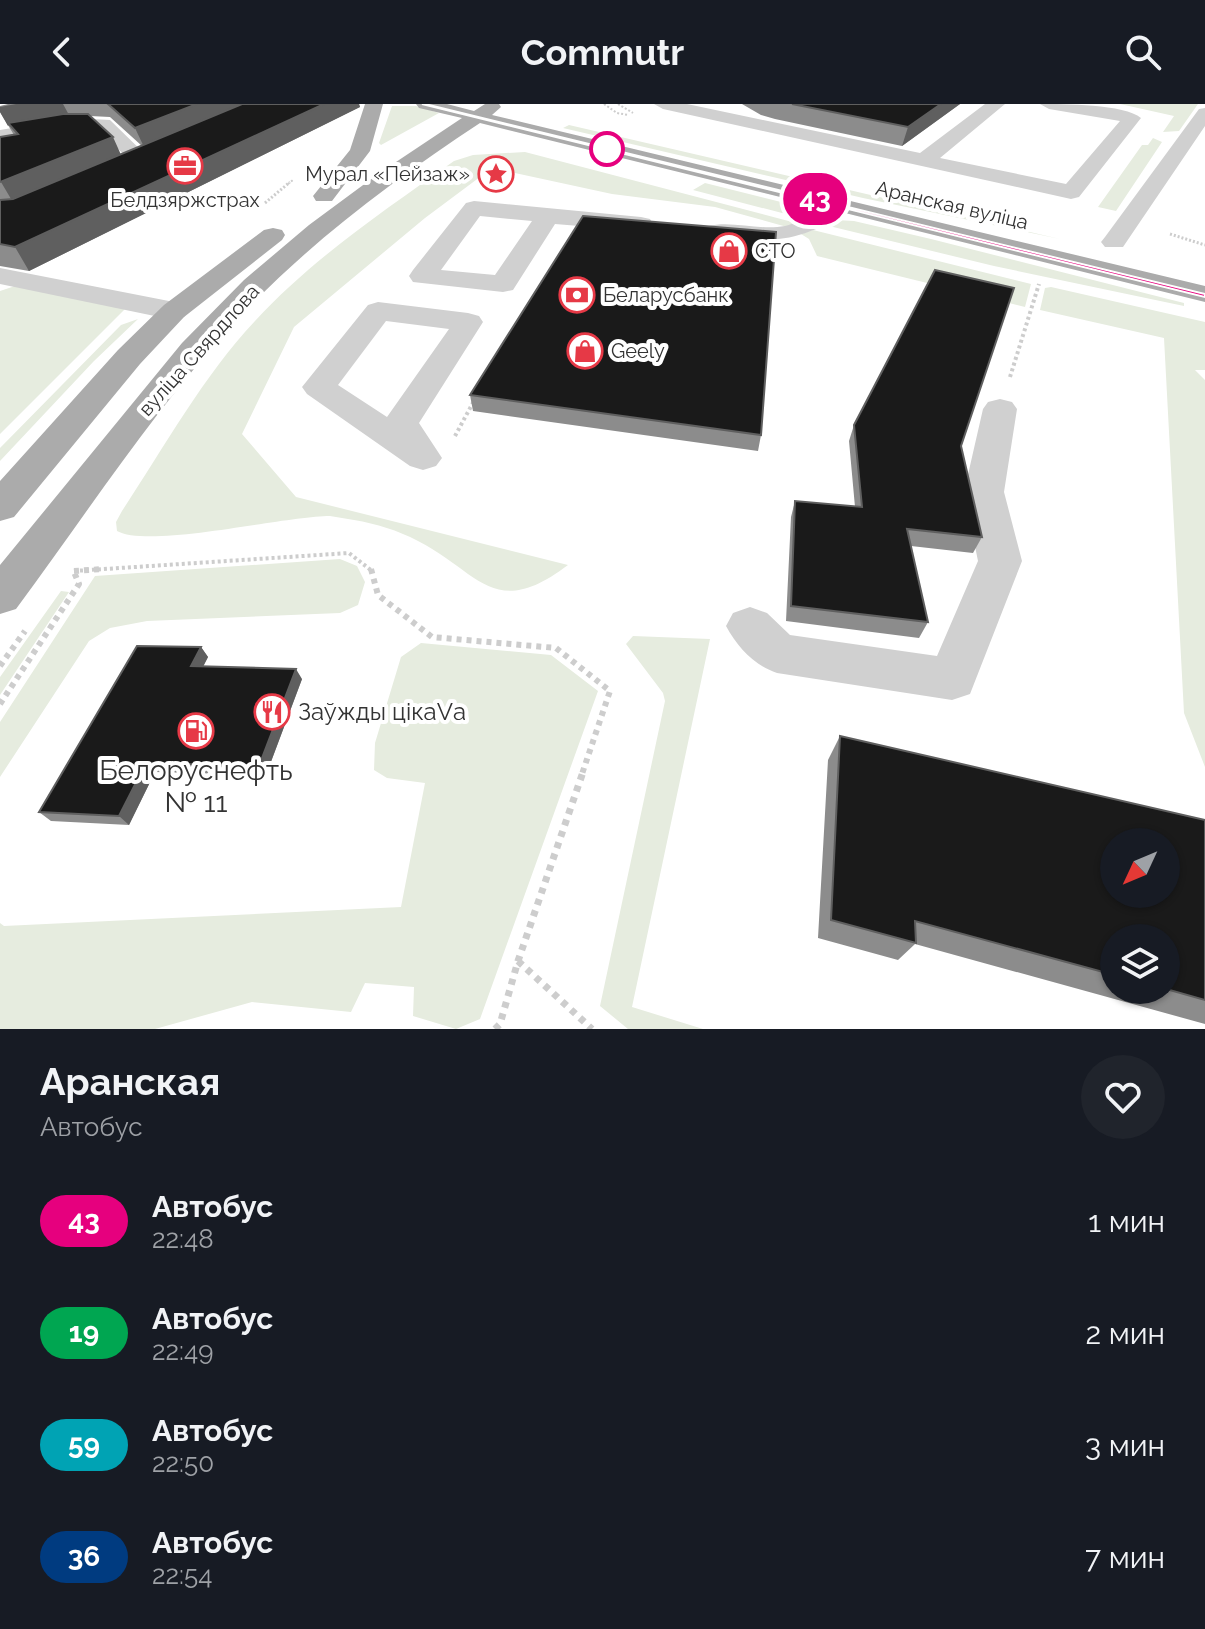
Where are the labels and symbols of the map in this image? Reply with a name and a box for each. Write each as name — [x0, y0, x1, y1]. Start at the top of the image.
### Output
unlabelled marker — [590, 132, 624, 166]
office icon: Белдзяржстрах — [166, 147, 204, 185]
place icon: Мурал «Пейзаж» — [477, 155, 515, 193]
place label: Мурал «Пейзаж» — [305, 162, 470, 186]
line badge: 43 — [779, 173, 851, 225]
street label: Аранская вуліца — [873, 176, 1031, 234]
place label: Белдзяржстрах — [110, 188, 260, 212]
shop icon: СТО — [710, 232, 748, 270]
place label: СТО — [755, 239, 795, 263]
bank icon: Беларусбанк — [558, 276, 596, 314]
street label: вуліца Свярдлова — [134, 279, 264, 421]
place label: Беларусбанк — [603, 283, 729, 307]
shop icon: Geely — [566, 332, 604, 370]
place label: Geely — [611, 339, 665, 363]
restaurant icon: Заўжды цікаVа — [253, 693, 291, 731]
place label: Заўжды цікаVа — [298, 697, 466, 726]
fuel station icon: Белоруснефть № 11 — [177, 712, 215, 750]
place label: Белоруснефть № 11 — [99, 754, 293, 819]
north arrow — [1100, 828, 1180, 908]

